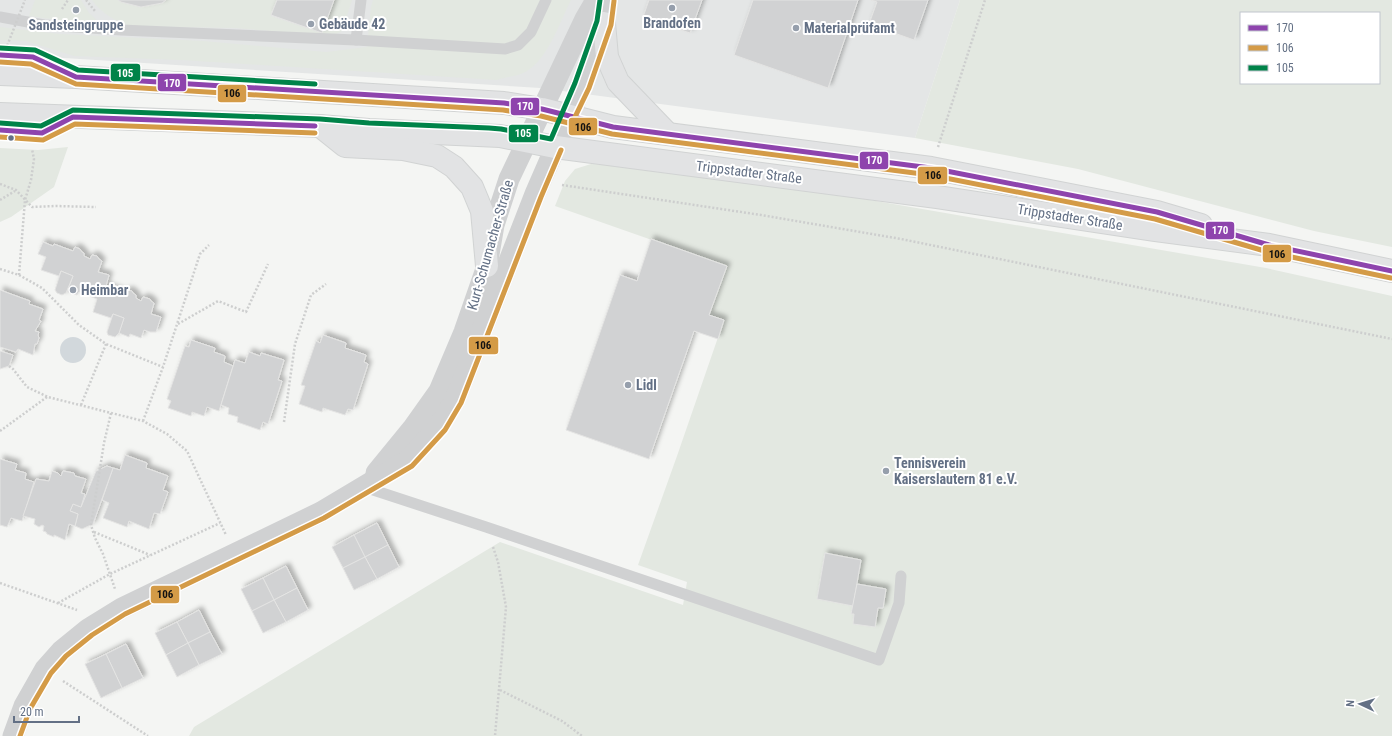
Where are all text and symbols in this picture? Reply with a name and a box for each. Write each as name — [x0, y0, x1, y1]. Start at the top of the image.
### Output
marker: Brandofen — [667, 3, 677, 13]
marker: Sandsteingruppe — [71, 5, 81, 15]
legend — [1240, 12, 1380, 84]
place label: Brandofen — [643, 15, 701, 31]
place label: Gebäude 42 — [319, 16, 385, 32]
place label: Sandsteingruppe — [29, 17, 124, 33]
marker: Gebäude 42 — [306, 19, 316, 29]
place label: Materialprüfamt — [804, 20, 895, 36]
text: 170 — [1276, 21, 1294, 35]
marker: Materialprüfamt — [791, 23, 801, 33]
text: 106 — [1276, 41, 1294, 55]
text: 105 — [1276, 61, 1294, 75]
line badge: 105 — [110, 63, 141, 82]
text: 105 — [117, 67, 134, 80]
line badge: 170 — [157, 73, 187, 92]
text: 170 — [164, 77, 181, 90]
line badge: 106 — [217, 84, 247, 103]
text: 106 — [224, 87, 241, 100]
line badge: 170 — [510, 97, 540, 116]
text: 170 — [517, 100, 534, 113]
line badge: 106 — [568, 117, 598, 136]
text: 106 — [575, 121, 592, 134]
line badge: 105 — [508, 124, 539, 143]
text: 105 — [515, 127, 532, 140]
unlabelled marker — [6, 133, 16, 143]
line badge: 170 — [859, 151, 889, 170]
text: 170 — [866, 154, 883, 167]
street label: Trippstadter Straße — [695, 158, 803, 186]
line badge: 106 — [917, 166, 948, 185]
text: 106 — [925, 169, 942, 182]
street label: Kurt-Schumacher-Straße — [464, 178, 516, 312]
street label: Trippstadter Straße — [1016, 201, 1124, 233]
line badge: 170 — [1205, 221, 1235, 240]
text: 170 — [1212, 224, 1229, 237]
line badge: 106 — [1262, 244, 1292, 263]
text: 106 — [1269, 248, 1286, 261]
place label: Heimbar — [81, 282, 129, 298]
marker: Heimbar — [68, 285, 78, 295]
line badge: 106 — [468, 336, 499, 355]
text: 106 — [475, 339, 492, 352]
place label: Lidl — [636, 377, 657, 393]
marker: Lidl — [623, 380, 633, 390]
place label: Tennisverein Kaiserslautern 81 e.V. — [894, 455, 1018, 487]
marker: Tennisverein Kaiserslautern 81 e.V. — [881, 466, 891, 476]
line badge: 106 — [150, 585, 180, 604]
text: 106 — [157, 588, 174, 601]
north arrow — [1340, 684, 1380, 724]
scale bar — [14, 698, 79, 724]
text: N — [1344, 699, 1357, 707]
text: 20 m — [20, 705, 44, 719]

